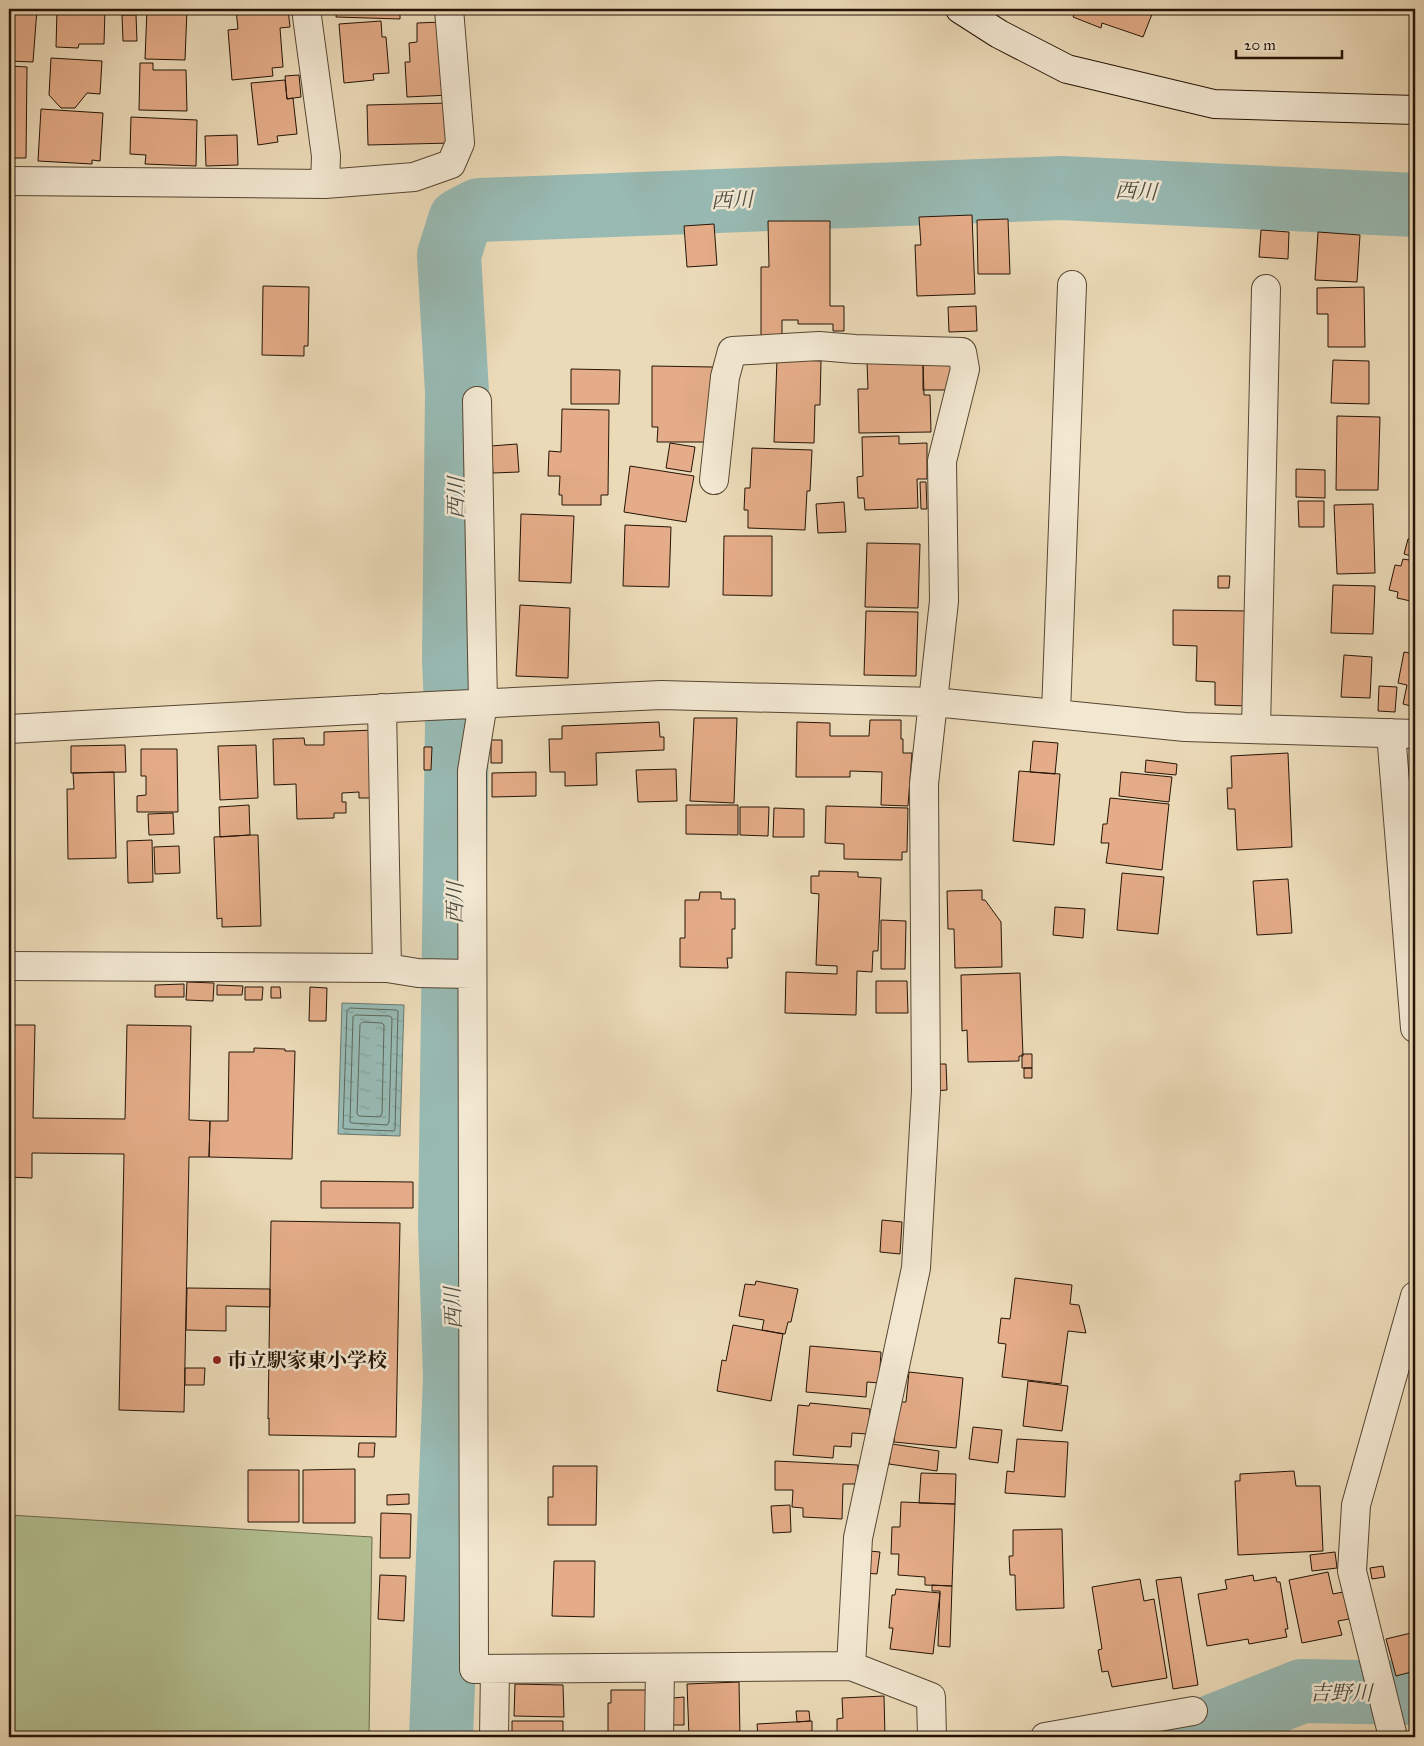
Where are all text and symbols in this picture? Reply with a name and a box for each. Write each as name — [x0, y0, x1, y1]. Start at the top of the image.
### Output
scale bar — [1236, 28, 1343, 60]
text: 20 m — [1244, 36, 1276, 54]
water label: 西川 — [1114, 177, 1160, 205]
water label: 西川 — [711, 186, 755, 214]
water label: 西川 — [443, 475, 469, 519]
water label: 西川 — [442, 880, 468, 924]
water label: 西川 — [439, 1285, 467, 1329]
place label: 市立駅家東小学校 — [227, 1348, 387, 1372]
marker: 市立駅家東小学校 — [211, 1354, 223, 1366]
water label: 吉野川 — [1310, 1680, 1374, 1706]

